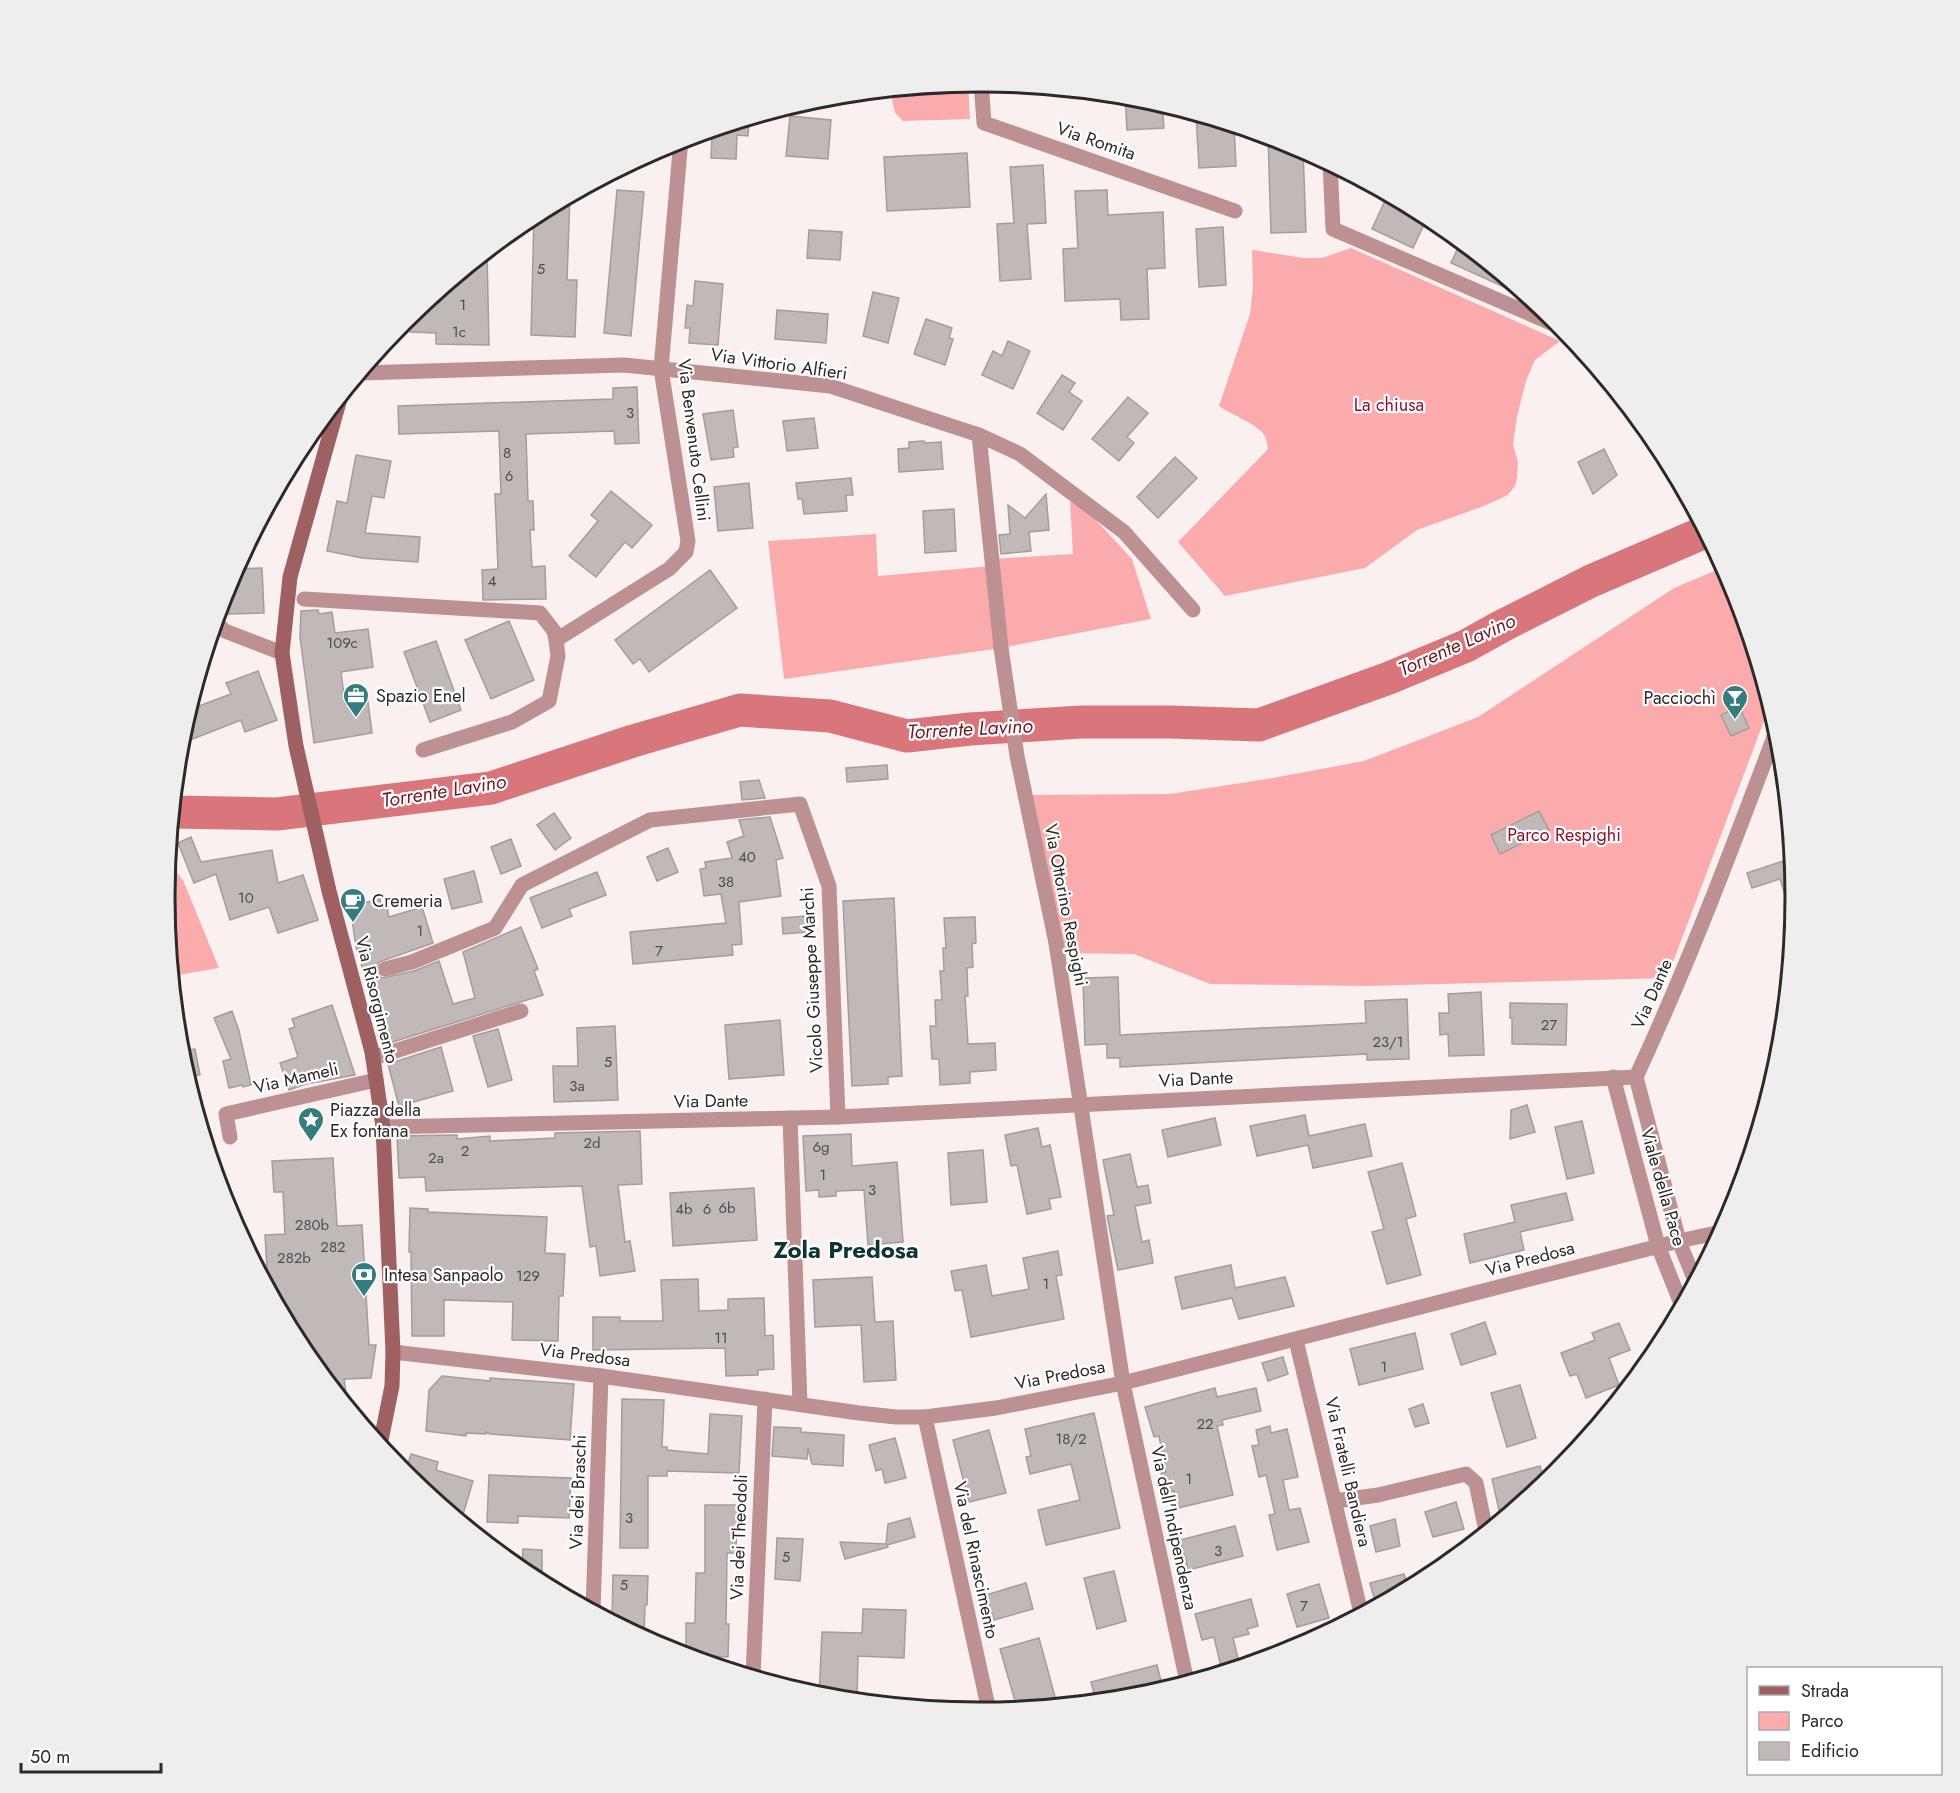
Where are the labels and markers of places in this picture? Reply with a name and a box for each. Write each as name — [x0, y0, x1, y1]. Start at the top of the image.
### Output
office icon: Spazio Enel — [341, 681, 371, 719]
place label: Spazio Enel — [376, 683, 466, 709]
bar icon: Pacciochì — [1720, 683, 1750, 721]
place label: Pacciochì — [1644, 685, 1716, 711]
cafe icon: Cremeria — [338, 886, 368, 924]
place label: Cremeria — [372, 888, 442, 914]
place label: Piazza della Ex fontana — [330, 1097, 421, 1144]
place icon: Piazza della Ex fontana — [296, 1105, 326, 1143]
bank icon: Intesa Sanpaolo — [349, 1260, 379, 1298]
place label: Intesa Sanpaolo — [384, 1262, 504, 1288]

